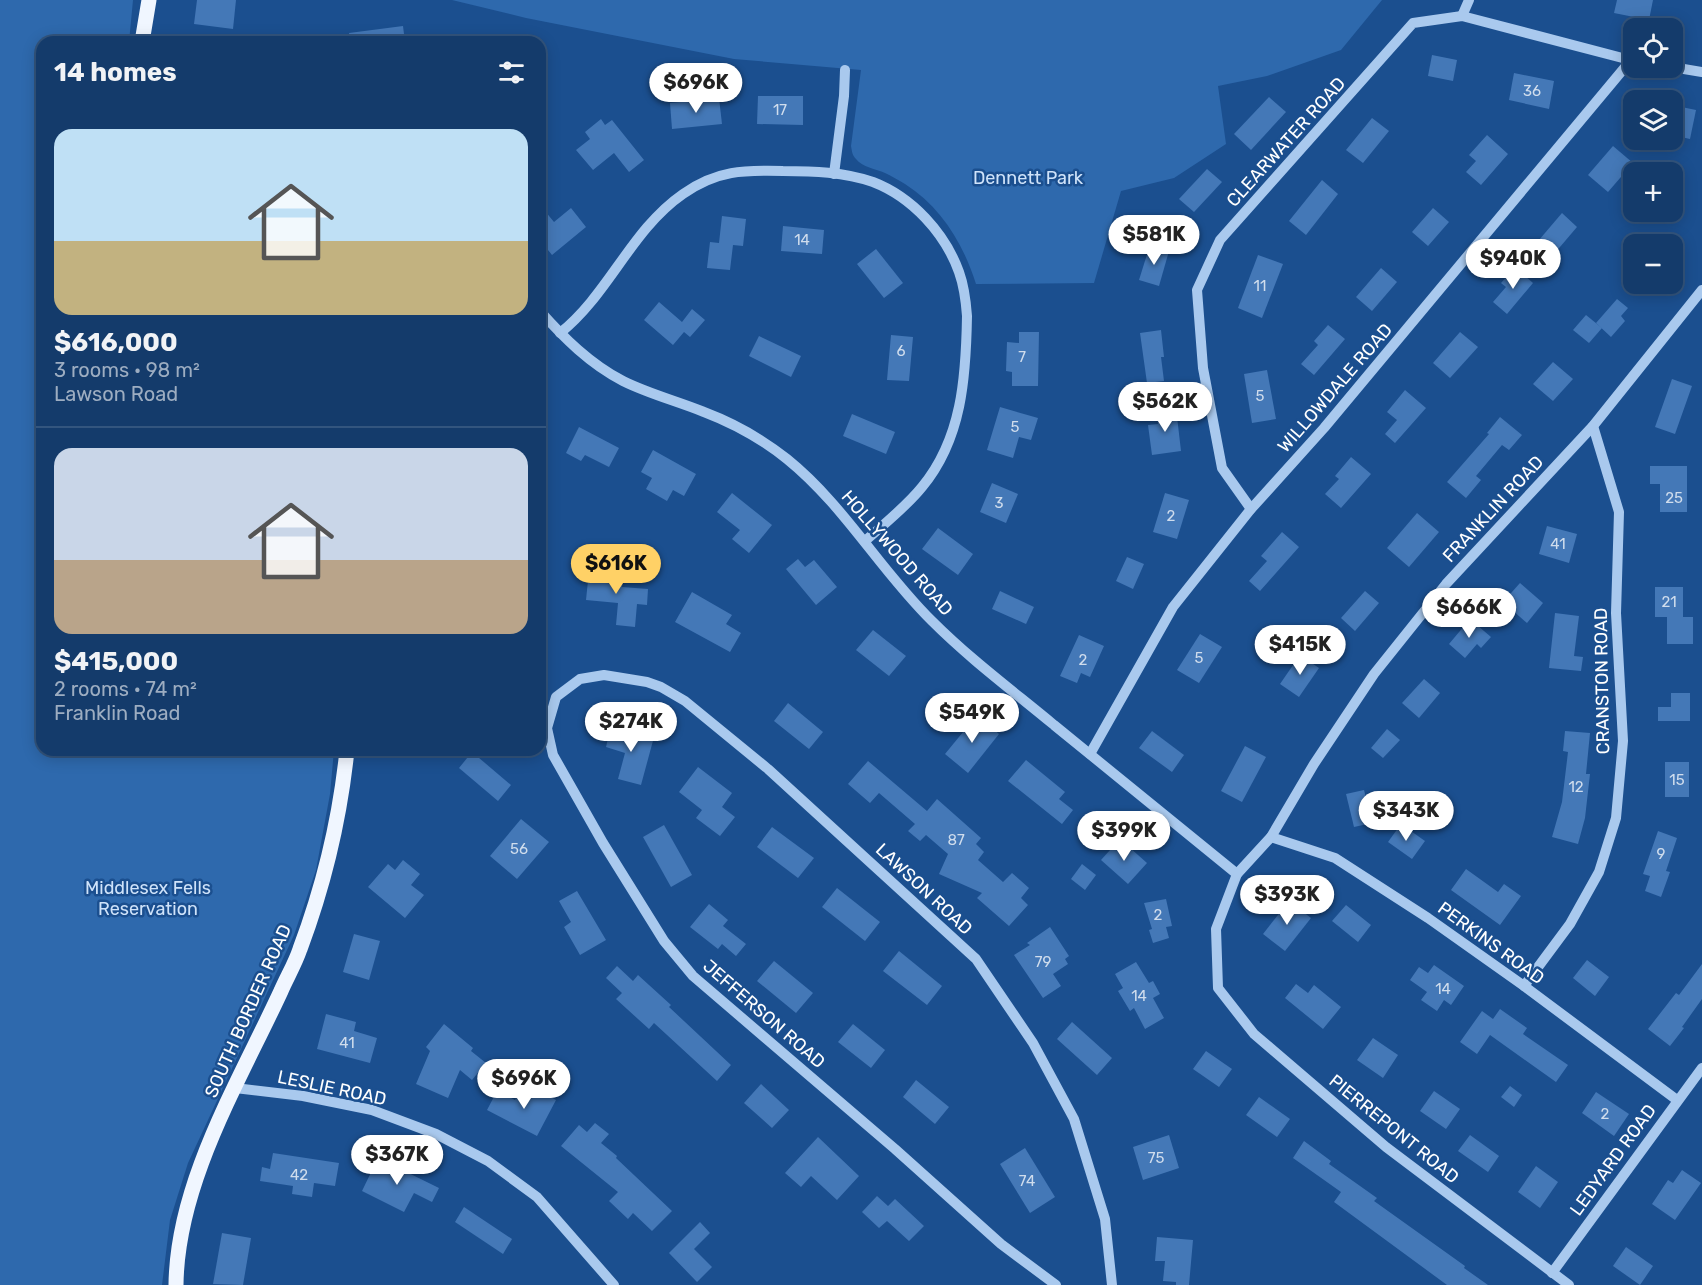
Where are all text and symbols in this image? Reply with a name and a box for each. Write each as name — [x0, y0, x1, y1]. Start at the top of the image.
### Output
map controls — [1623, 18, 1683, 294]
button: locate — [1623, 18, 1683, 78]
icon: filters — [495, 56, 528, 89]
text: 14 homes — [54, 57, 177, 88]
pin: $696K — [654, 63, 738, 114]
text: $696K — [663, 70, 729, 94]
street label: CLEARWATER ROAD — [1222, 73, 1350, 211]
house number: 36 — [1523, 82, 1541, 100]
button: layers — [1623, 90, 1683, 150]
house number: 17 — [773, 101, 787, 119]
button: + — [1623, 162, 1683, 222]
park label: Dennett Park — [973, 167, 1084, 189]
icon: home — [237, 168, 345, 276]
pin: $581K — [1112, 215, 1196, 266]
text: $581K — [1122, 222, 1186, 246]
house number: 14 — [794, 231, 810, 249]
button: − — [1623, 234, 1683, 294]
pin: $940K — [1471, 239, 1555, 290]
text: $940K — [1480, 246, 1546, 270]
house number: 11 — [1254, 277, 1266, 295]
street label: WILLOWDALE ROAD — [1273, 319, 1397, 457]
text: $616,000 — [54, 327, 178, 358]
house number: 6 — [896, 342, 906, 360]
house number: 7 — [1018, 348, 1026, 366]
text: 3 rooms · 98 m² — [54, 358, 200, 382]
text: Lawson Road — [54, 382, 178, 406]
pin: $562K — [1123, 382, 1207, 433]
house number: 5 — [1256, 387, 1265, 405]
text: $562K — [1132, 389, 1198, 413]
house number: 5 — [1011, 418, 1020, 436]
street label: FRANKLIN ROAD — [1438, 451, 1548, 567]
street label: HOLLYWOOD ROAD — [837, 486, 957, 620]
icon: home — [237, 487, 345, 595]
house number: 25 — [1665, 489, 1683, 507]
house number: 3 — [994, 494, 1004, 512]
house number: 2 — [1167, 507, 1176, 525]
house number: 41 — [1550, 535, 1566, 553]
pin: $616K — [574, 544, 658, 595]
text: $616K — [585, 551, 647, 575]
pin: $666K — [1427, 588, 1511, 639]
house number: 21 — [1661, 593, 1677, 611]
text: $666K — [1436, 595, 1502, 619]
street label: CRANSTON ROAD — [1590, 607, 1614, 755]
pin: $415K — [1258, 625, 1342, 676]
text: $415K — [1269, 632, 1331, 656]
text: $415,000 — [54, 646, 178, 677]
house number: 5 — [1195, 649, 1204, 667]
house number: 2 — [1079, 651, 1088, 669]
text: 2 rooms · 74 m² — [54, 677, 197, 701]
pin: $549K — [930, 693, 1014, 744]
text: $549K — [939, 700, 1005, 724]
text: Franklin Road — [54, 701, 180, 725]
pin: $274K — [589, 702, 673, 753]
text: $274K — [599, 709, 663, 733]
house number: 15 — [1669, 771, 1685, 789]
house number: 12 — [1568, 778, 1584, 796]
pin: $343K — [1364, 791, 1448, 842]
text: $343K — [1373, 798, 1439, 822]
pin: $399K — [1082, 811, 1166, 862]
text: $399K — [1091, 818, 1157, 842]
house number: 87 — [947, 831, 965, 849]
street label: LAWSON ROAD — [871, 839, 977, 939]
house number: 56 — [510, 840, 528, 858]
house number: 9 — [1657, 845, 1666, 863]
pin: $393K — [1245, 875, 1329, 926]
park label: Middlesex Fells Reservation — [85, 877, 211, 920]
text: $393K — [1254, 882, 1320, 906]
street label: PERKINS ROAD — [1433, 897, 1549, 989]
house number: 2 — [1154, 906, 1163, 924]
street label: SOUTH BORDER ROAD — [200, 921, 296, 1101]
house number: 79 — [1035, 953, 1051, 971]
street label: JEFFERSON ROAD — [698, 955, 830, 1073]
house number: 14 — [1435, 980, 1451, 998]
house number: 14 — [1131, 987, 1147, 1005]
house number: 41 — [339, 1034, 355, 1052]
pin: $696K — [482, 1059, 566, 1110]
street label: LESLIE ROAD — [276, 1066, 388, 1110]
text: $696K — [491, 1066, 557, 1090]
street label: PIERREPONT ROAD — [1325, 1070, 1463, 1188]
street label: LEDYARD ROAD — [1565, 1100, 1661, 1220]
house number: 2 — [1601, 1105, 1610, 1123]
pin: $367K — [355, 1135, 439, 1186]
text: $367K — [365, 1142, 429, 1166]
house number: 75 — [1148, 1149, 1164, 1167]
house number: 42 — [290, 1166, 308, 1184]
house number: 74 — [1019, 1172, 1035, 1190]

